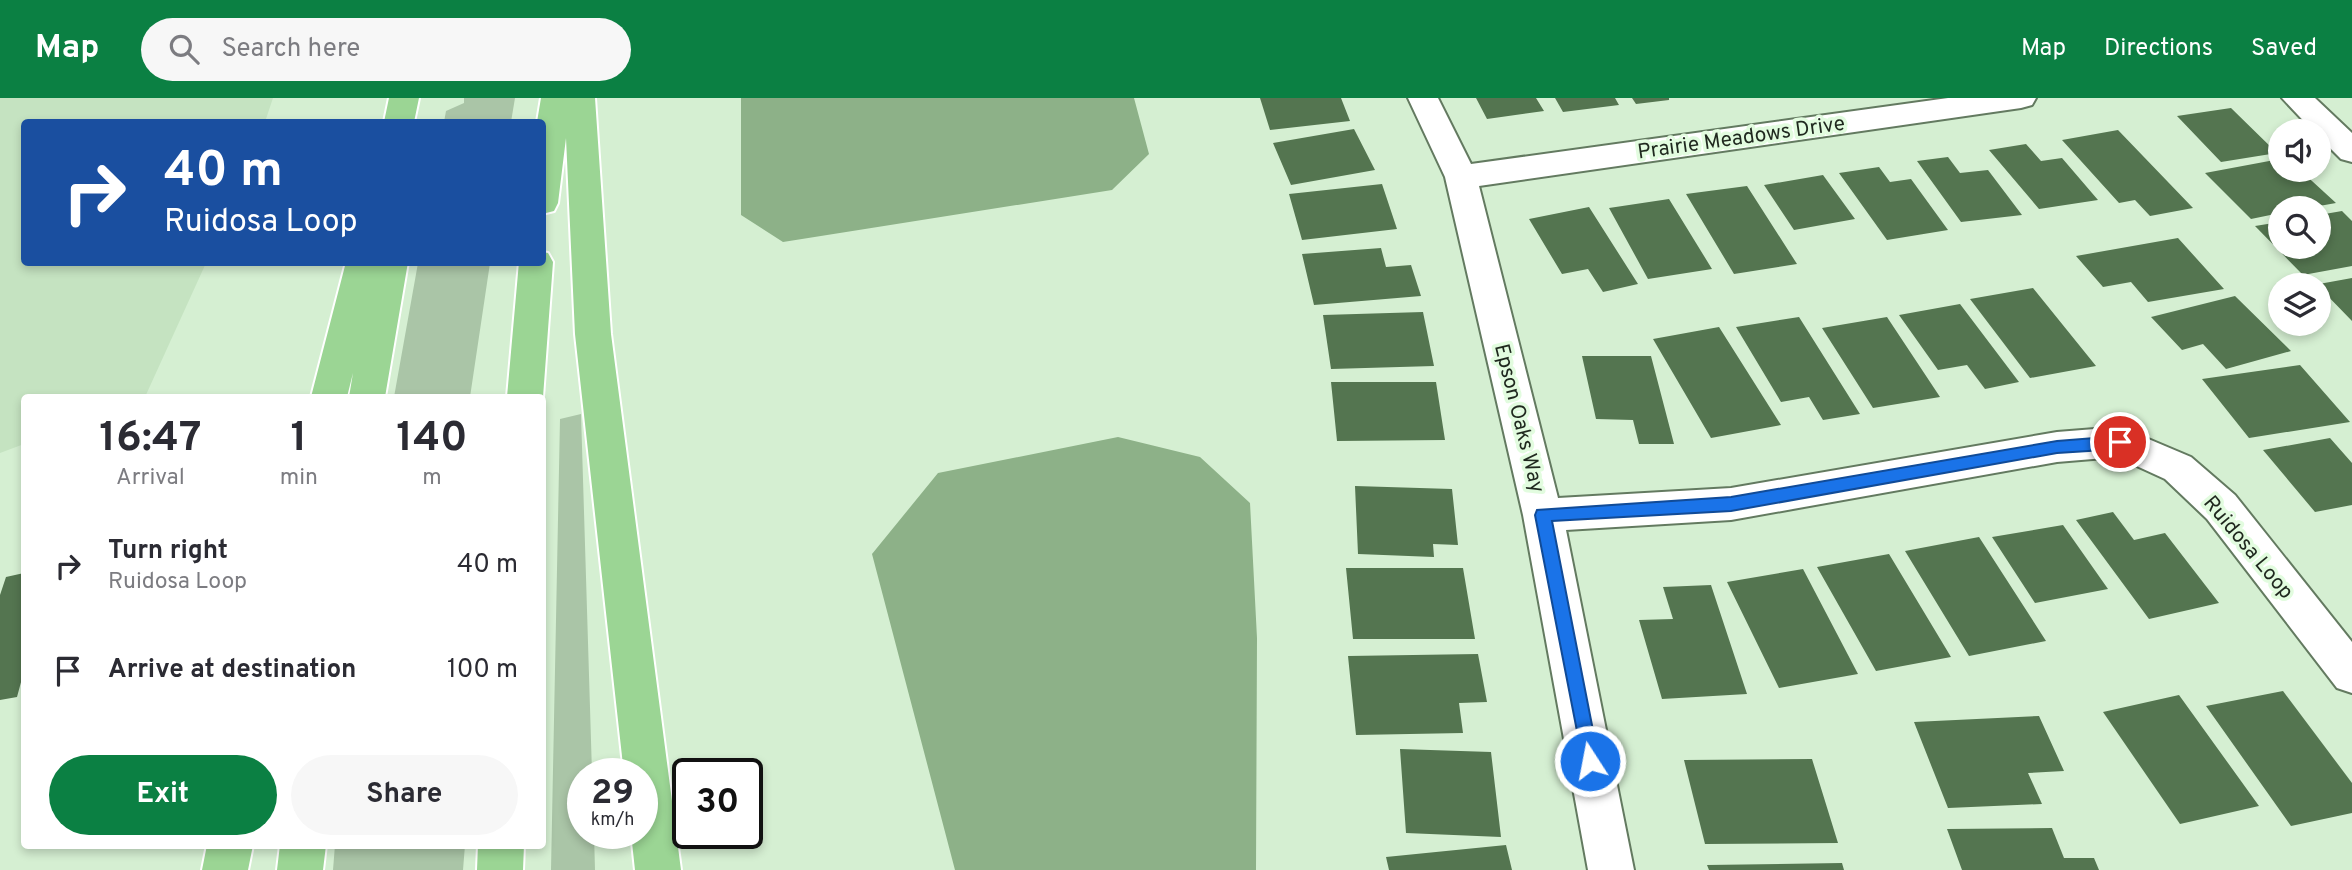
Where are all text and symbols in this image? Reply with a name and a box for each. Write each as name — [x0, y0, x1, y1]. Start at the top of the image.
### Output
search box — [141, 18, 631, 81]
text: Map — [35, 28, 99, 70]
icon: search — [165, 30, 203, 68]
text: Search here — [221, 33, 360, 66]
text: Map — [2021, 34, 2066, 64]
text: Directions — [2104, 34, 2213, 64]
text: Saved — [2251, 34, 2317, 64]
street label: Prairie Meadows Drive — [1636, 111, 1847, 166]
map controls — [2268, 119, 2331, 336]
button: sound — [2268, 119, 2331, 182]
text: 40 m — [164, 142, 283, 204]
icon: right — [49, 147, 140, 238]
button: search — [2268, 196, 2331, 259]
text: Ruidosa Loop — [164, 203, 358, 243]
button: layers — [2268, 273, 2331, 336]
street label: Epson Oaks Way — [1487, 341, 1550, 496]
pin — [2090, 412, 2150, 472]
text: 16:47 — [99, 413, 202, 466]
text: 1 — [291, 413, 307, 466]
text: 140 — [396, 413, 468, 466]
icon: arrive — [2101, 423, 2139, 461]
text: Arrival — [116, 464, 185, 493]
text: min — [280, 464, 318, 493]
text: m — [422, 464, 442, 493]
street label: Ruidosa Loop — [2197, 491, 2299, 605]
text: Turn right — [108, 535, 228, 568]
icon: right — [49, 547, 87, 585]
text: 40 m — [457, 549, 518, 582]
text: Ruidosa Loop — [108, 568, 247, 597]
icon: arrive — [49, 652, 87, 690]
text: Arrive at destination — [108, 654, 356, 687]
text: 100 m — [447, 654, 518, 687]
position arrow — [1553, 724, 1627, 798]
button: Exit — [49, 755, 277, 835]
button: Share — [291, 755, 518, 835]
speed limit sign: 30 — [672, 758, 763, 849]
text: 29 — [591, 772, 634, 816]
text: km/h — [591, 809, 634, 832]

